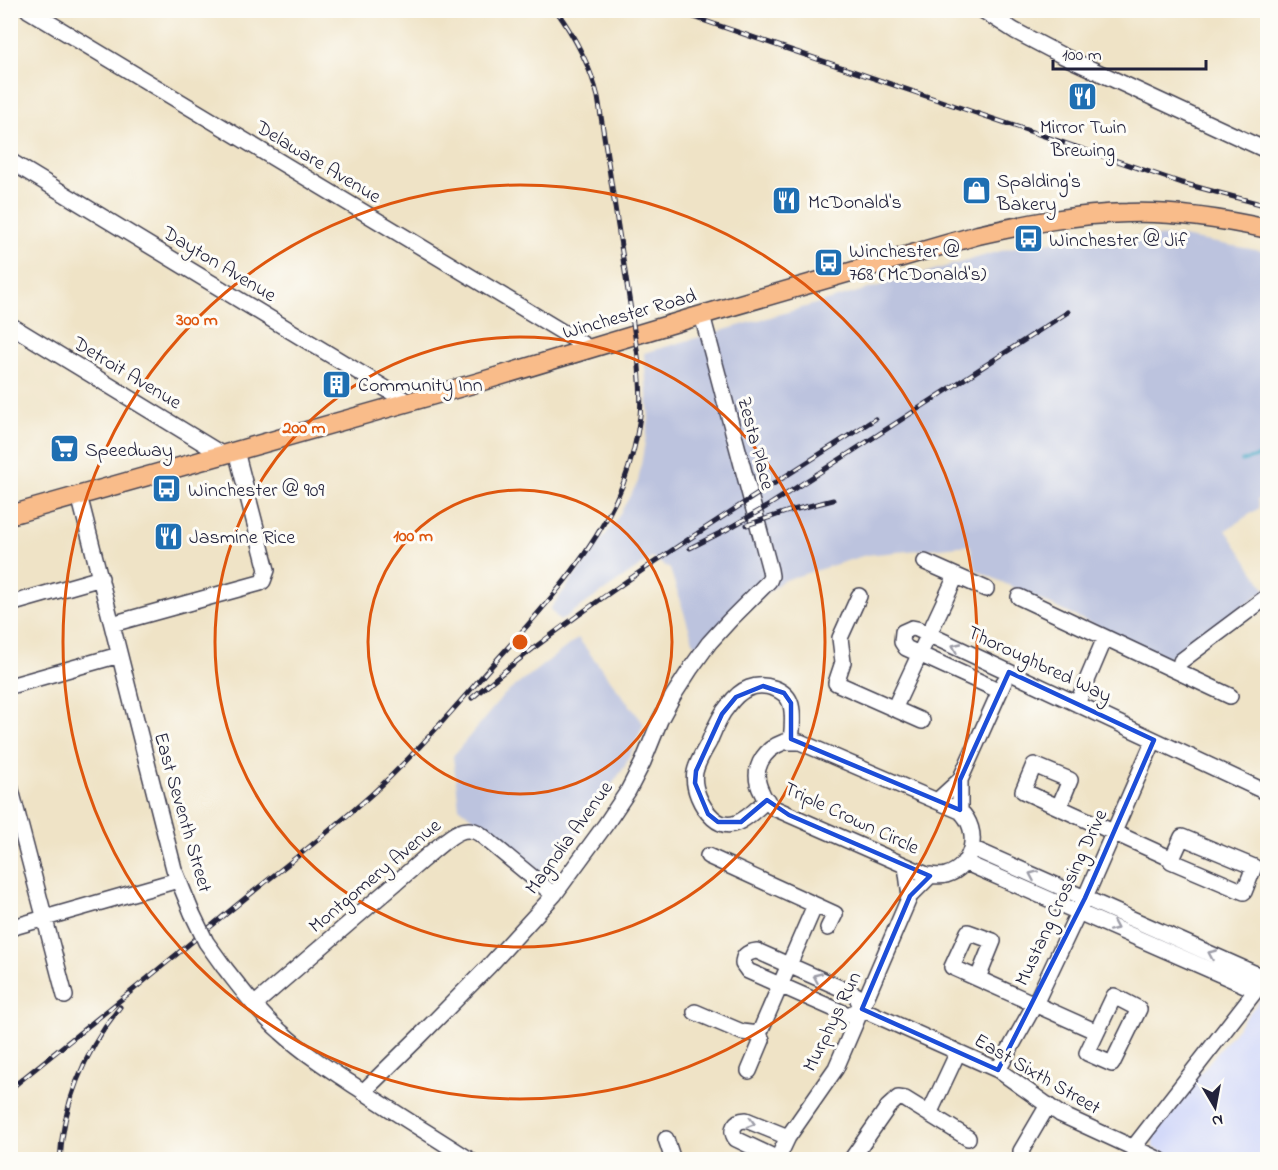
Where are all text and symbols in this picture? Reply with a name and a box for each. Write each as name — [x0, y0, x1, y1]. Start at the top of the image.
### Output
scale bar — [1053, 33, 1206, 71]
text: 100 m — [1062, 43, 1102, 69]
restaurant icon: Mirror Twin Brewing — [1067, 80, 1099, 112]
street label: Delaware Avenue — [249, 114, 386, 212]
place label: Mirror Twin Brewing — [1040, 114, 1126, 167]
place label: Spalding's Bakery — [996, 168, 1081, 220]
shop icon: Spalding's Bakery — [960, 175, 992, 207]
restaurant icon: McDonald's — [771, 185, 803, 217]
place label: McDonald's — [808, 189, 902, 218]
street label: Dayton Avenue — [155, 219, 281, 311]
bus stop icon: Winchester @ Jif — [1012, 223, 1044, 255]
place label: Winchester @ Jif — [1049, 227, 1188, 256]
place label: Winchester @ 768 (McDonald's) — [849, 238, 987, 290]
bus stop icon: Winchester @ 768 (McDonald's) — [812, 246, 844, 278]
street label: Winchester Road — [559, 282, 700, 348]
text: 300 m — [175, 308, 218, 334]
street label: Detroit Avenue — [66, 330, 187, 418]
building icon: Community Inn — [321, 368, 353, 400]
place label: Community Inn — [358, 372, 483, 401]
street label: Zesta Place — [728, 394, 781, 494]
text: 200 m — [282, 416, 326, 442]
supermarket icon: Speedway — [48, 433, 80, 465]
place label: Speedway — [85, 437, 173, 466]
bus stop icon: Winchester @ 909 — [151, 473, 183, 505]
place label: Winchester @ 909 — [188, 477, 324, 506]
restaurant icon: Jasmine Rice — [152, 520, 184, 552]
place label: Jasmine Rice — [189, 524, 295, 553]
text: 100 m — [393, 524, 433, 550]
street label: Thoroughbred Way — [962, 619, 1116, 712]
centre of rings — [510, 632, 530, 652]
one-way arrow — [951, 643, 962, 655]
street label: East Seventh Street — [145, 729, 218, 896]
street label: Triple Crown Circle — [778, 775, 923, 863]
street label: Magnolia Avenue — [519, 776, 622, 902]
street label: Mustang Crossing Drive — [1009, 805, 1117, 992]
street label: Montgomery Avenue — [303, 813, 449, 942]
one-way arrow — [1029, 871, 1040, 883]
one-way arrow — [1108, 920, 1119, 932]
one-way arrow — [1207, 949, 1218, 961]
street label: Murphys Run — [797, 967, 870, 1077]
one-way arrow — [812, 972, 823, 984]
street label: East Sixth Street — [968, 1027, 1106, 1123]
north arrow — [1185, 1077, 1245, 1137]
text: N — [1210, 1107, 1225, 1133]
one-way arrow — [745, 1116, 756, 1128]

